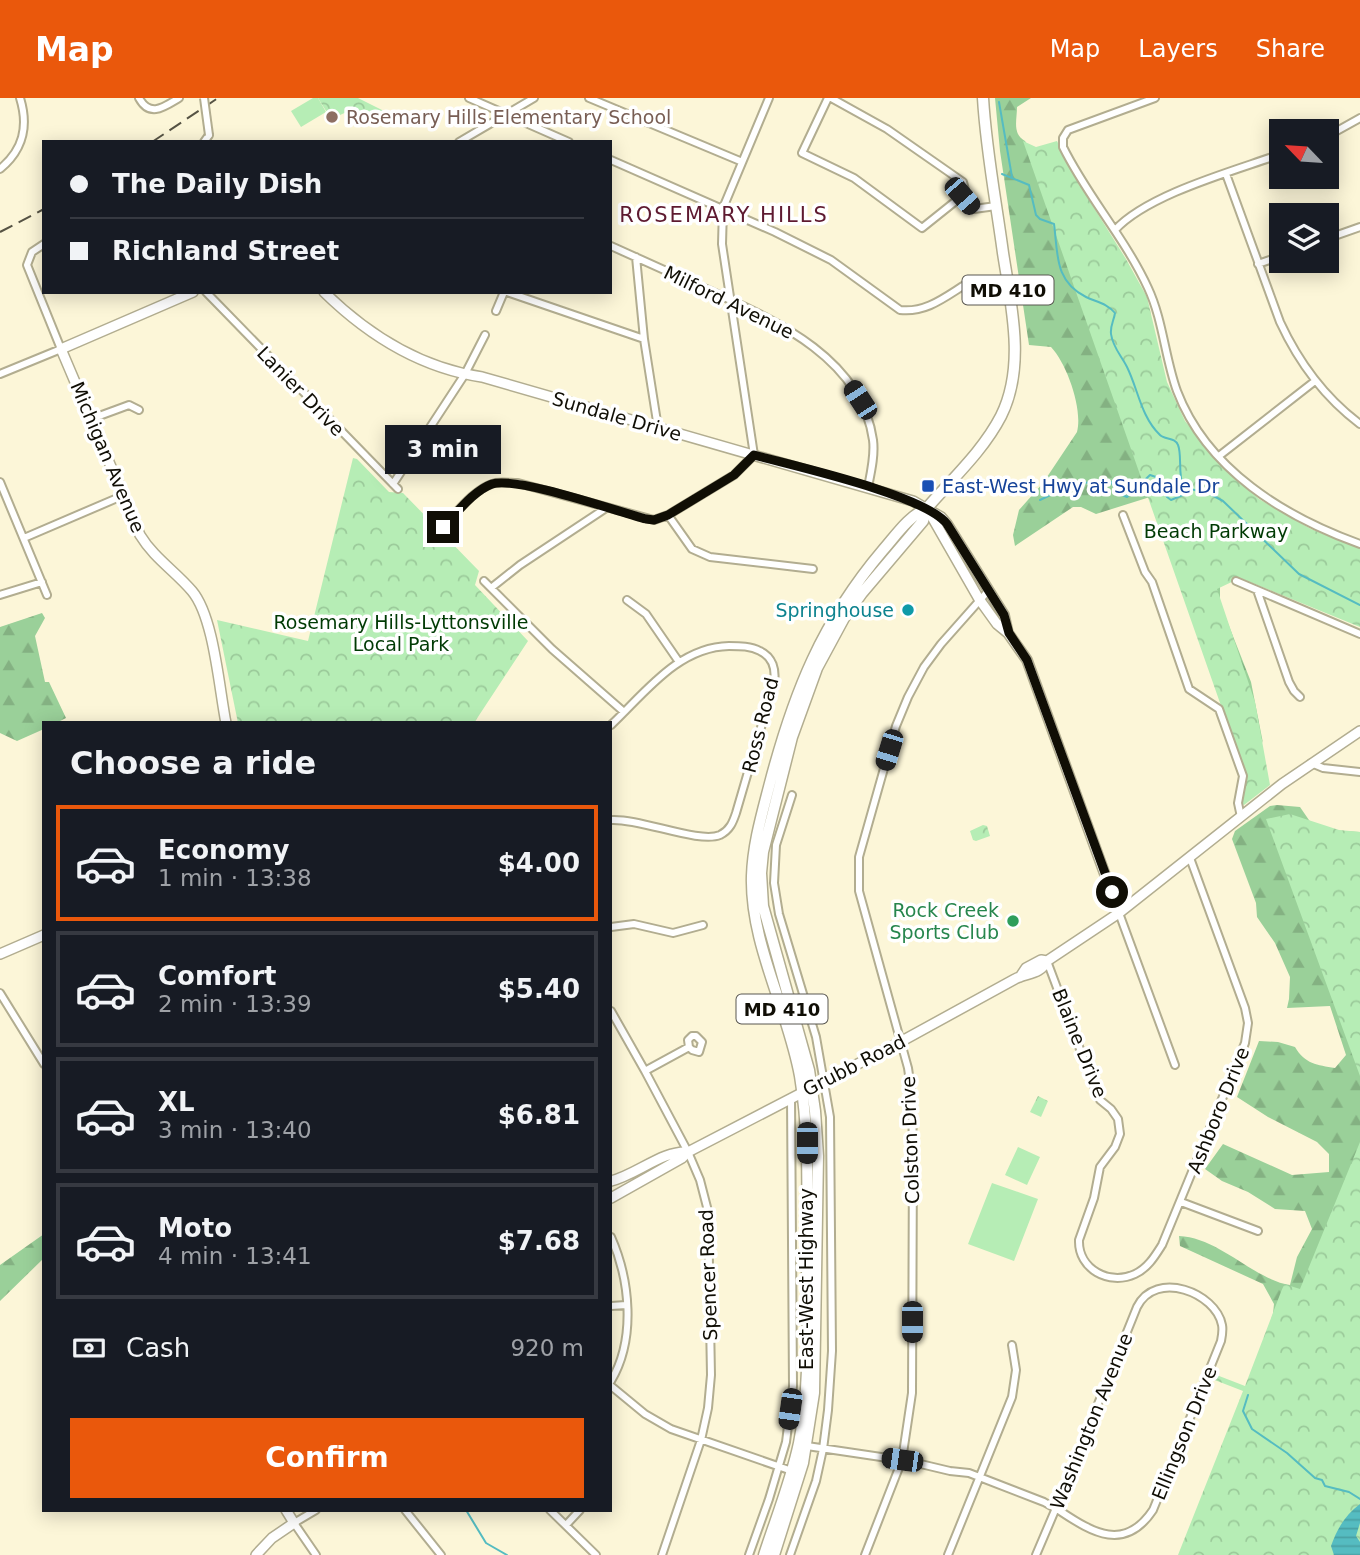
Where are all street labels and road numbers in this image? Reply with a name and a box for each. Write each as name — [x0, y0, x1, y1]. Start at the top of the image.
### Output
street label: Milford Avenue — [661, 261, 797, 343]
road number: MD 410 — [962, 275, 1054, 304]
street label: Lanier Drive — [253, 342, 349, 440]
street label: Michigan Avenue — [66, 378, 150, 536]
street label: Sundale Drive — [550, 387, 684, 445]
street label: Ross Road — [738, 675, 782, 775]
street label: Blaine Drive — [1048, 985, 1112, 1101]
road number: MD 410 — [736, 994, 828, 1024]
street label: Grubb Road — [799, 1030, 909, 1100]
street label: Ashboro Drive — [1183, 1044, 1253, 1176]
street label: Colston Drive — [897, 1076, 923, 1204]
street label: East-West Highway — [795, 1188, 817, 1370]
street label: Spencer Road — [695, 1209, 721, 1341]
street label: Washington Avenue — [1046, 1330, 1136, 1512]
street label: Ellingson Drive — [1147, 1363, 1221, 1503]

